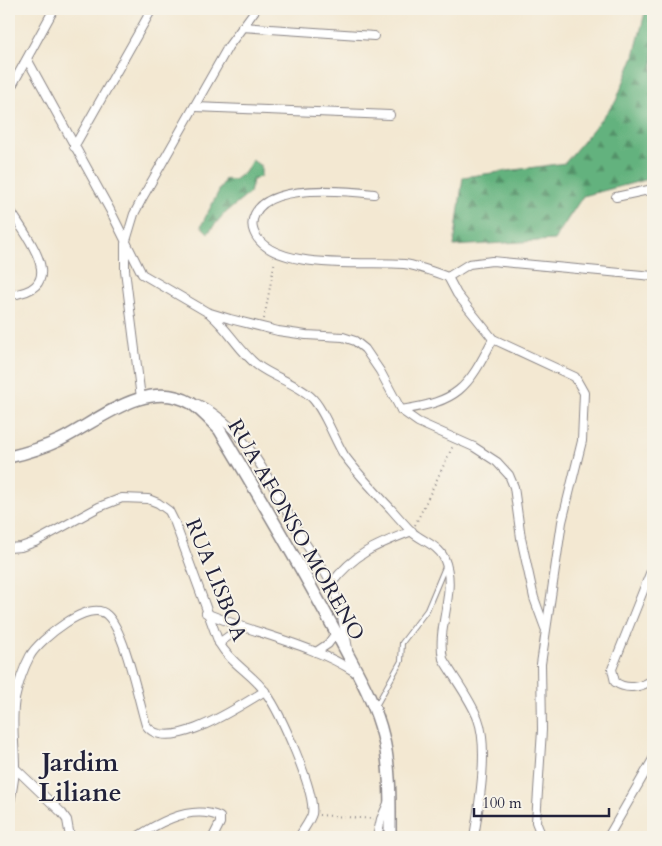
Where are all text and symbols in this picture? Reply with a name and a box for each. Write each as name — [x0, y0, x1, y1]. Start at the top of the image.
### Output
street label: RUA AFONSO MORENO — [221, 414, 371, 646]
street label: RUA LISBOA — [178, 514, 254, 646]
district label: Jardim Liliane — [38, 745, 122, 810]
scale bar — [474, 786, 610, 818]
text: 100 m — [482, 793, 522, 813]

